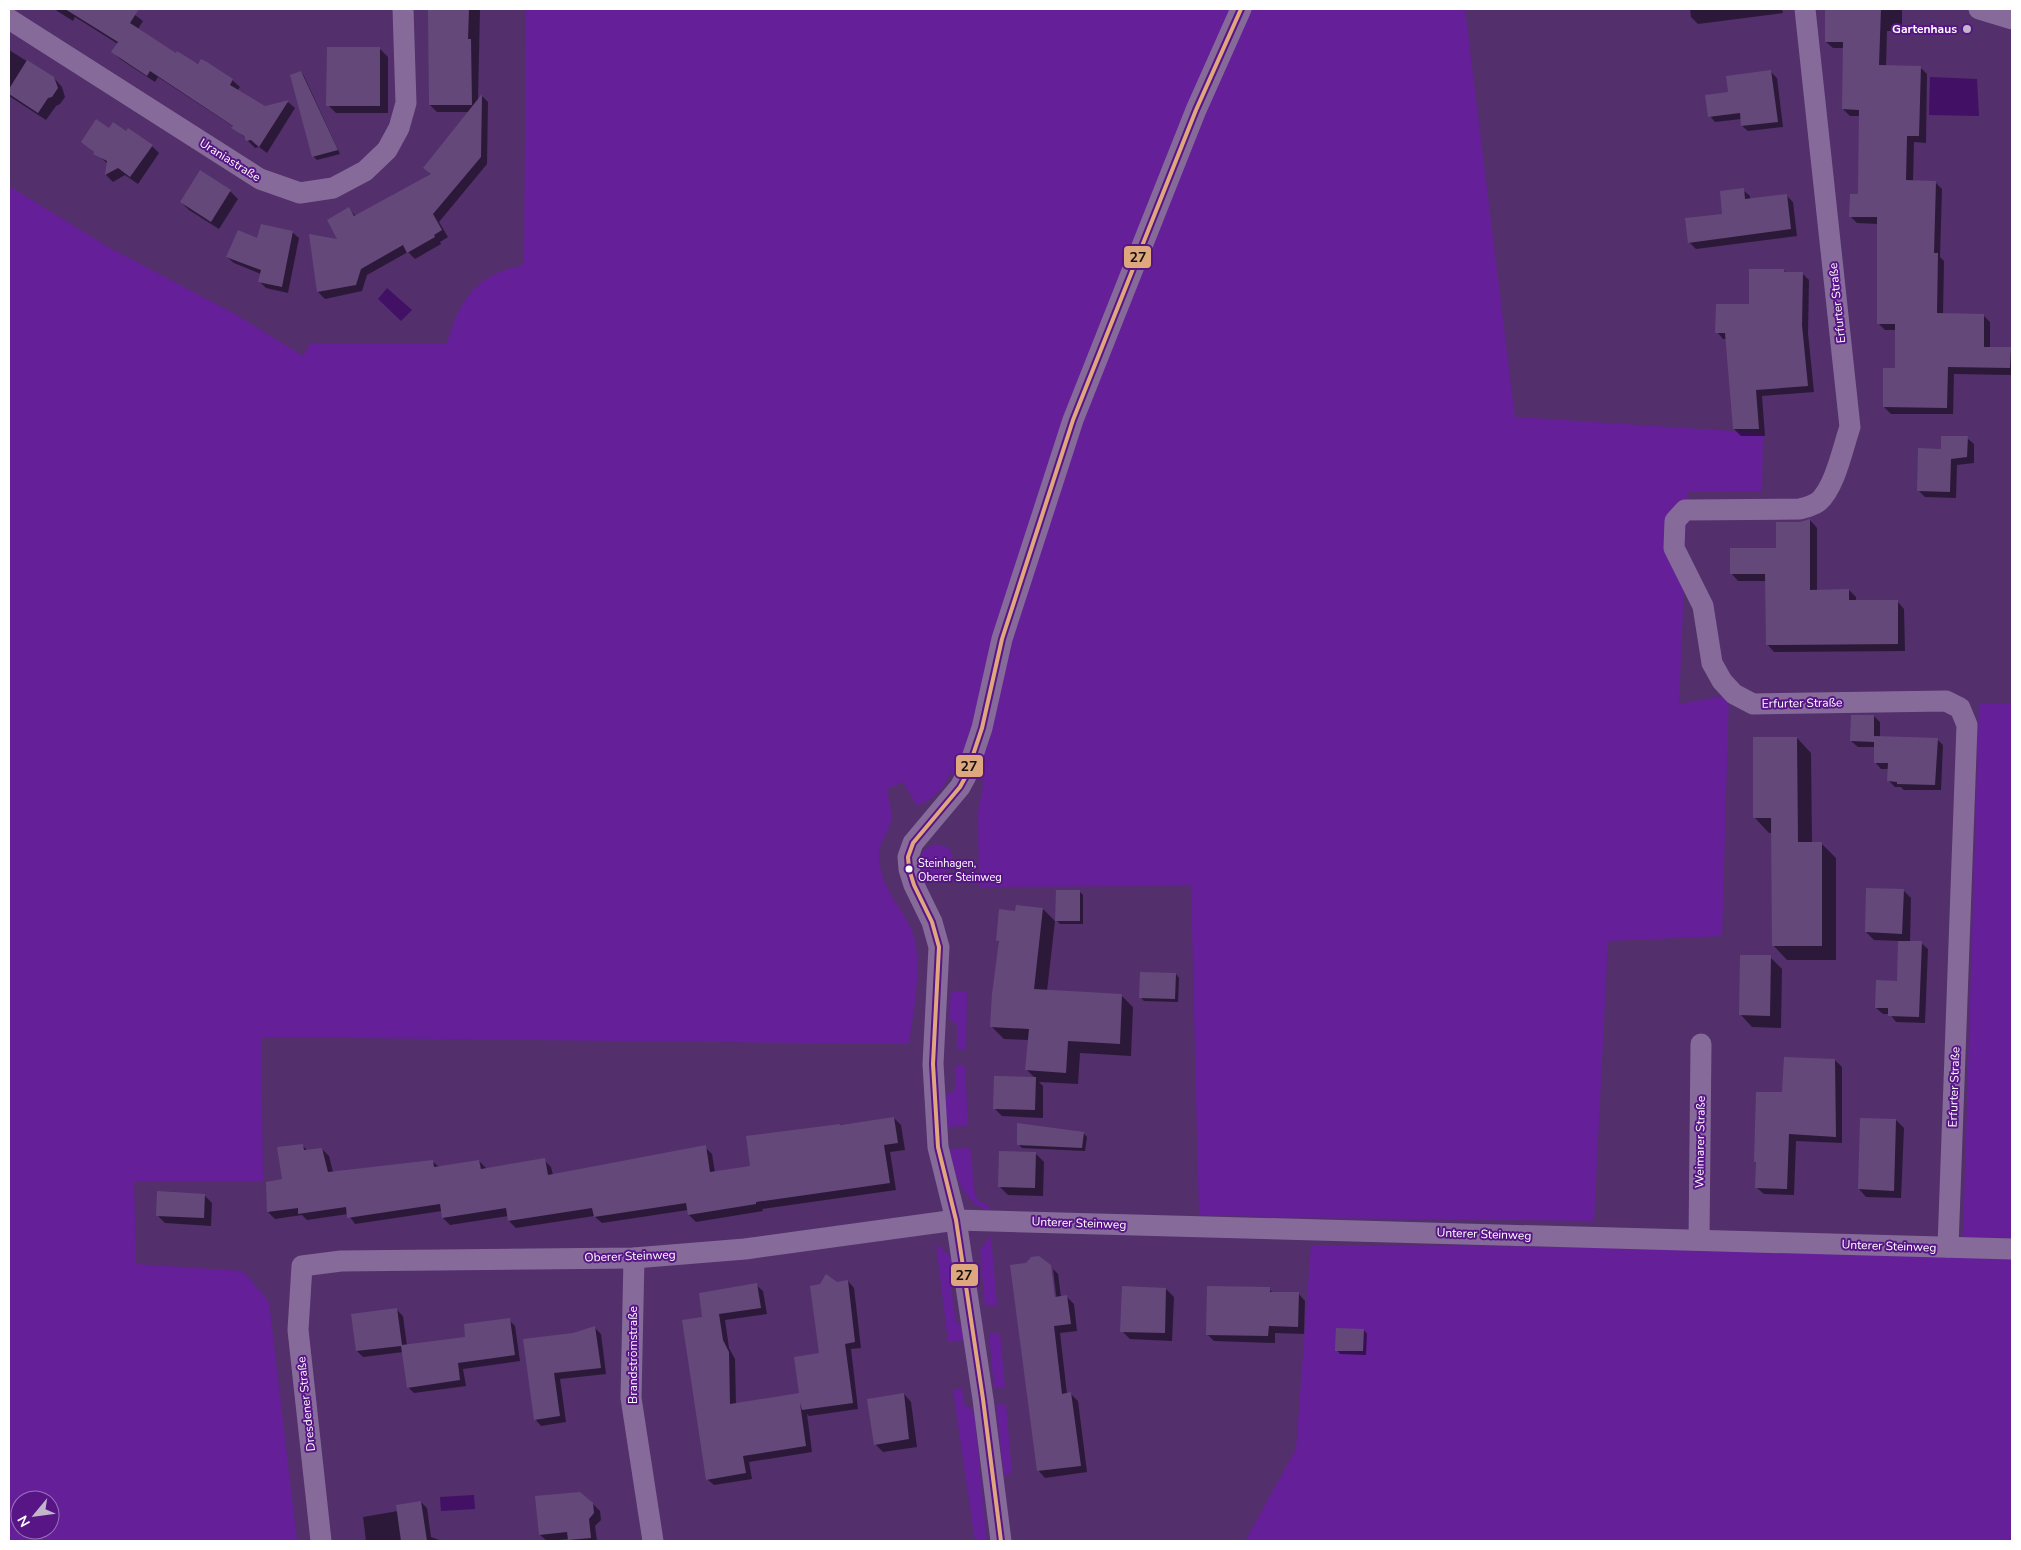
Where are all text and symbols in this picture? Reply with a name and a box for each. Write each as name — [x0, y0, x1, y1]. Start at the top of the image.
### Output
place label: Gartenhaus — [1892, 21, 1957, 37]
marker: Gartenhaus — [1961, 23, 1973, 35]
street label: Uraniastraße — [196, 135, 264, 185]
line badge: 27 — [1123, 245, 1152, 269]
text: 27 — [1130, 248, 1146, 267]
street label: Erfurter Straße — [1825, 262, 1849, 344]
street label: Erfurter Straße — [1761, 694, 1843, 712]
line badge: 27 — [955, 754, 984, 778]
text: 27 — [961, 757, 977, 776]
place label: Steinhagen, Oberer Steinweg — [918, 856, 1002, 885]
marker: Steinhagen, Oberer Steinweg — [904, 864, 914, 874]
street label: Erfurter Straße — [1945, 1046, 1963, 1128]
street label: Weimarer Straße — [1691, 1096, 1709, 1188]
street label: Unterer Steinweg — [1031, 1213, 1127, 1233]
street label: Unterer Steinweg — [1436, 1224, 1532, 1244]
street label: Unterer Steinweg — [1841, 1236, 1937, 1256]
street label: Oberer Steinweg — [584, 1246, 676, 1266]
line badge: 27 — [950, 1263, 979, 1287]
text: 27 — [956, 1266, 972, 1285]
street label: Brandströmstraße — [625, 1306, 641, 1404]
street label: Dresdener Straße — [293, 1356, 319, 1452]
north arrow — [10, 1490, 60, 1540]
text: N — [13, 1512, 35, 1530]

